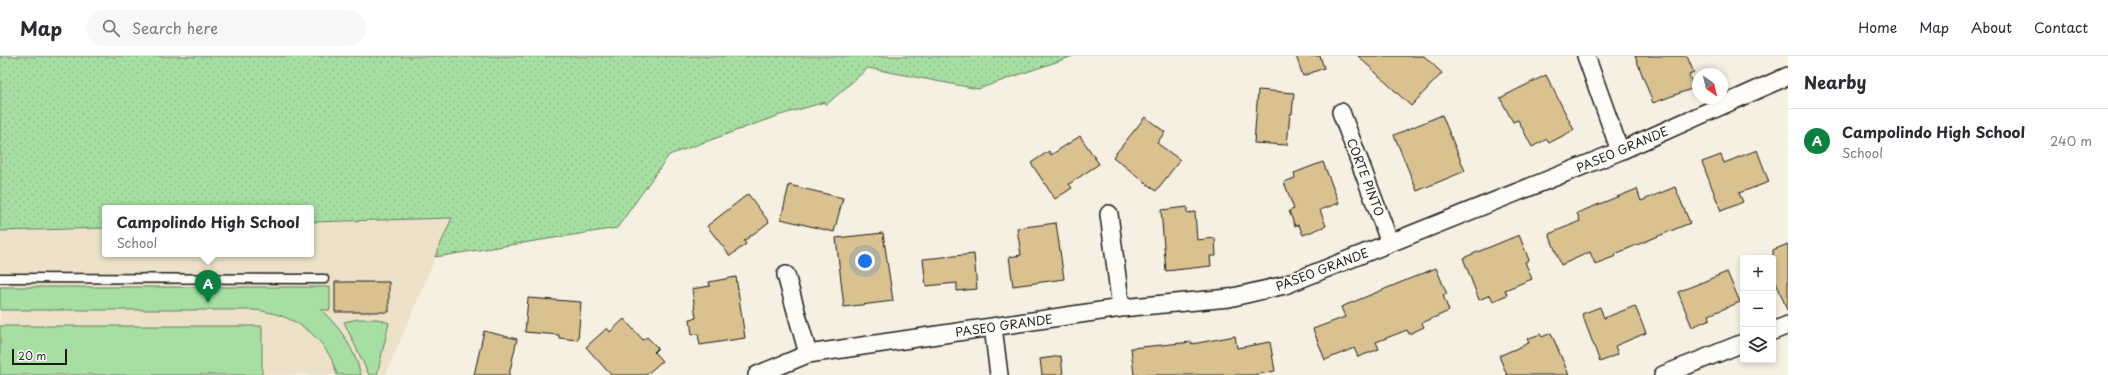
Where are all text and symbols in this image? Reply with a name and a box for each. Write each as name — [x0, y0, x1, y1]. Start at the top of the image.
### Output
search box — [86, 10, 366, 46]
text: Map — [20, 14, 62, 42]
text: Search here — [132, 16, 218, 39]
icon: search — [100, 17, 122, 39]
text: Home — [1858, 17, 1897, 38]
text: Map — [1919, 17, 1949, 38]
text: About — [1971, 17, 2012, 38]
text: Contact — [2034, 17, 2088, 38]
north arrow — [1692, 68, 1728, 104]
text: Nearby — [1804, 69, 1866, 95]
text: Campolindo High School — [1842, 120, 2025, 143]
street label: PASEO GRANDE — [1573, 122, 1671, 176]
text: A — [1812, 131, 1822, 150]
text: 240 m — [2050, 131, 2092, 150]
street label: CORTE PINTO — [1343, 135, 1389, 219]
text: School — [1842, 143, 1883, 162]
popup — [102, 205, 314, 257]
text: Campolindo High School — [116, 210, 300, 233]
text: School — [116, 233, 157, 252]
street label: PASEO GRANDE — [1273, 243, 1371, 295]
your location — [855, 251, 875, 271]
map controls — [1740, 255, 1776, 363]
button: + — [1740, 255, 1776, 291]
pin: A — [195, 270, 221, 303]
button: − — [1740, 291, 1776, 327]
street label: PASEO GRANDE — [954, 309, 1054, 341]
button: layers — [1740, 327, 1776, 363]
scale bar — [12, 347, 67, 366]
text: 20 m — [18, 347, 46, 364]

